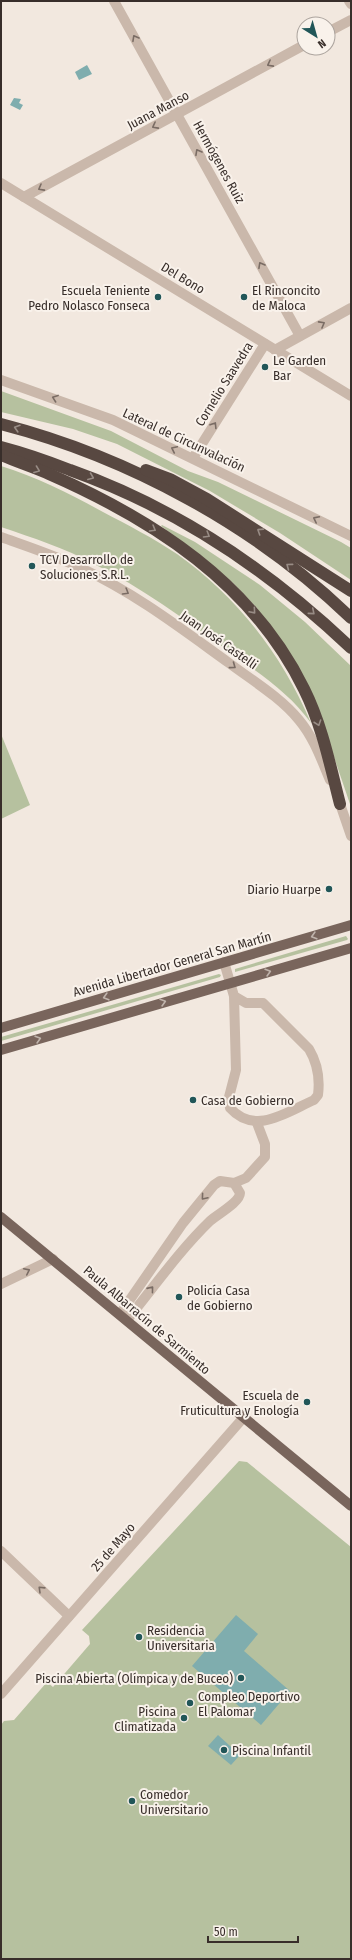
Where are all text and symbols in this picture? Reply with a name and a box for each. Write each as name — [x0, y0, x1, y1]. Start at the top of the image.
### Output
north arrow — [296, 16, 336, 56]
one-way arrow — [132, 35, 139, 42]
text: N — [315, 36, 328, 51]
one-way arrow — [267, 59, 274, 66]
street label: Juana Manso — [125, 87, 192, 133]
street label: Hermógenes Ruiz — [190, 118, 248, 206]
one-way arrow — [152, 121, 160, 128]
one-way arrow — [195, 149, 202, 156]
one-way arrow — [38, 183, 45, 190]
street label: Del Bono — [159, 259, 208, 297]
one-way arrow — [258, 262, 266, 269]
place label: Escuela Teniente Pedro Nolasco Fonseca — [28, 283, 150, 313]
place label: El Rinconcito de Maloca — [252, 283, 321, 313]
marker: Escuela Teniente Pedro Nolasco Fonseca — [153, 292, 163, 302]
marker: El Rinconcito de Maloca — [239, 292, 249, 302]
one-way arrow — [318, 322, 325, 329]
street label: Cornelio Saavedra — [192, 339, 256, 429]
place label: Le Garden Bar — [273, 353, 326, 383]
marker: Le Garden Bar — [260, 362, 270, 372]
one-way arrow — [51, 395, 58, 403]
street label: Lateral de Circunvalación — [121, 405, 247, 475]
one-way arrow — [209, 422, 216, 429]
one-way arrow — [14, 424, 21, 433]
one-way arrow — [171, 446, 179, 454]
one-way arrow — [34, 465, 41, 473]
one-way arrow — [87, 473, 94, 481]
one-way arrow — [313, 516, 320, 523]
one-way arrow — [149, 524, 156, 531]
one-way arrow — [257, 529, 264, 536]
one-way arrow — [203, 531, 210, 538]
place label: TCV Desarrollo de Soluciones S.R.L. — [40, 552, 133, 582]
marker: TCV Desarrollo de Soluciones S.R.L. — [27, 561, 37, 571]
one-way arrow — [287, 563, 294, 570]
one-way arrow — [122, 588, 129, 595]
one-way arrow — [248, 606, 255, 614]
one-way arrow — [307, 607, 315, 615]
street label: Juan José Castelli — [177, 608, 261, 672]
one-way arrow — [229, 661, 236, 669]
one-way arrow — [313, 719, 322, 726]
place label: Diario Huarpe — [247, 882, 321, 897]
marker: Diario Huarpe — [324, 884, 334, 894]
street label: Avenida Libertador General San Martín — [71, 928, 273, 1000]
one-way arrow — [310, 931, 317, 940]
one-way arrow — [264, 968, 271, 977]
one-way arrow — [103, 992, 110, 1001]
one-way arrow — [160, 999, 167, 1007]
one-way arrow — [35, 1035, 42, 1044]
place label: Casa de Gobierno — [201, 1093, 294, 1108]
marker: Casa de Gobierno — [188, 1095, 198, 1105]
one-way arrow — [202, 1193, 209, 1200]
street label: Paula Albarracín de Sarmiento — [81, 1263, 213, 1377]
one-way arrow — [23, 1268, 30, 1276]
place label: Policía Casa de Gobierno — [187, 1283, 253, 1313]
one-way arrow — [147, 1287, 154, 1294]
marker: Policía Casa de Gobierno — [174, 1292, 184, 1302]
place label: Escuela de Fruticultura y Enología — [180, 1388, 299, 1418]
marker: Escuela de Fruticultura y Enología — [302, 1397, 312, 1407]
street label: 25 de Mayo — [88, 1520, 138, 1574]
one-way arrow — [38, 1586, 46, 1594]
place label: Residencia Universitaria — [147, 1623, 215, 1653]
marker: Residencia Universitaria — [134, 1632, 144, 1642]
place label: Piscina Abierta (Olímpica y de Buceo) — [35, 1671, 233, 1686]
marker: Piscina Abierta (Olímpica y de Buceo) — [236, 1673, 246, 1683]
place label: Compleo Deportivo El Palomar — [198, 1689, 300, 1719]
marker: Compleo Deportivo El Palomar — [185, 1698, 195, 1708]
place label: Piscina Climatizada — [114, 1704, 176, 1734]
marker: Piscina Climatizada — [179, 1713, 189, 1723]
place label: Piscina Infantil — [232, 1743, 311, 1758]
marker: Piscina Infantil — [219, 1745, 229, 1755]
place label: Comedor Universitario — [140, 1787, 208, 1817]
marker: Comedor Universitario — [127, 1796, 137, 1806]
scale bar — [208, 1918, 298, 1944]
text: 50 m — [214, 1925, 238, 1939]

